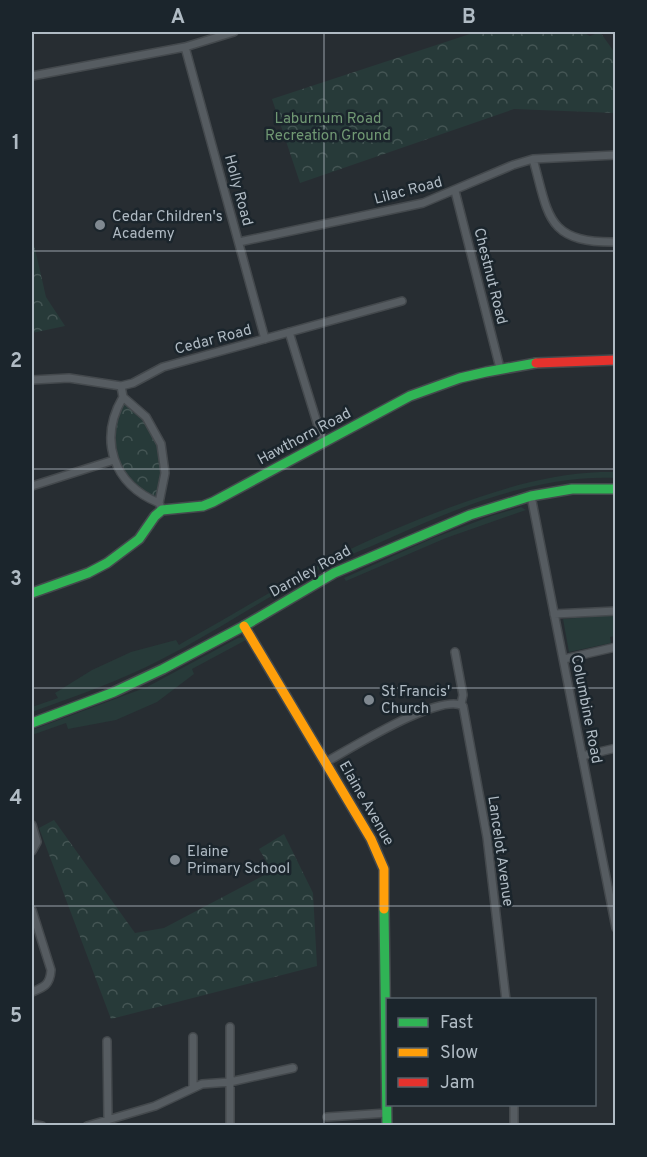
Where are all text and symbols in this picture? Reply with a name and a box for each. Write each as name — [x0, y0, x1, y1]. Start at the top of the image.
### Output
text: A — [171, 5, 185, 31]
text: B — [462, 5, 476, 31]
park label: Laburnum Road Recreation Ground — [265, 110, 391, 146]
text: 1 — [12, 131, 20, 157]
street label: Holly Road — [219, 153, 256, 228]
street label: Lilac Road — [372, 173, 445, 210]
place label: Cedar Children's Academy — [112, 208, 223, 244]
marker: Cedar Children's Academy — [93, 218, 107, 232]
street label: Chestnut Road — [468, 226, 511, 327]
street label: Cedar Road — [173, 321, 254, 360]
text: 2 — [10, 349, 22, 375]
street label: Hawthorn Road — [255, 405, 355, 470]
street label: Darnley Road — [267, 542, 355, 602]
text: 3 — [10, 567, 22, 593]
street label: Columbine Road — [566, 653, 605, 765]
place label: St Francis' Church — [381, 683, 450, 719]
marker: St Francis' Church — [362, 693, 376, 707]
street label: Elaine Avenue — [334, 758, 398, 849]
text: 4 — [10, 786, 22, 812]
street label: Lancelot Avenue — [482, 795, 517, 908]
place label: Elaine Primary School — [187, 843, 290, 879]
marker: Elaine Primary School — [168, 853, 182, 867]
legend — [386, 998, 596, 1106]
text: 5 — [10, 1004, 22, 1030]
text: Fast — [440, 1012, 473, 1035]
text: Slow — [440, 1042, 478, 1065]
text: Jam — [440, 1072, 475, 1095]

